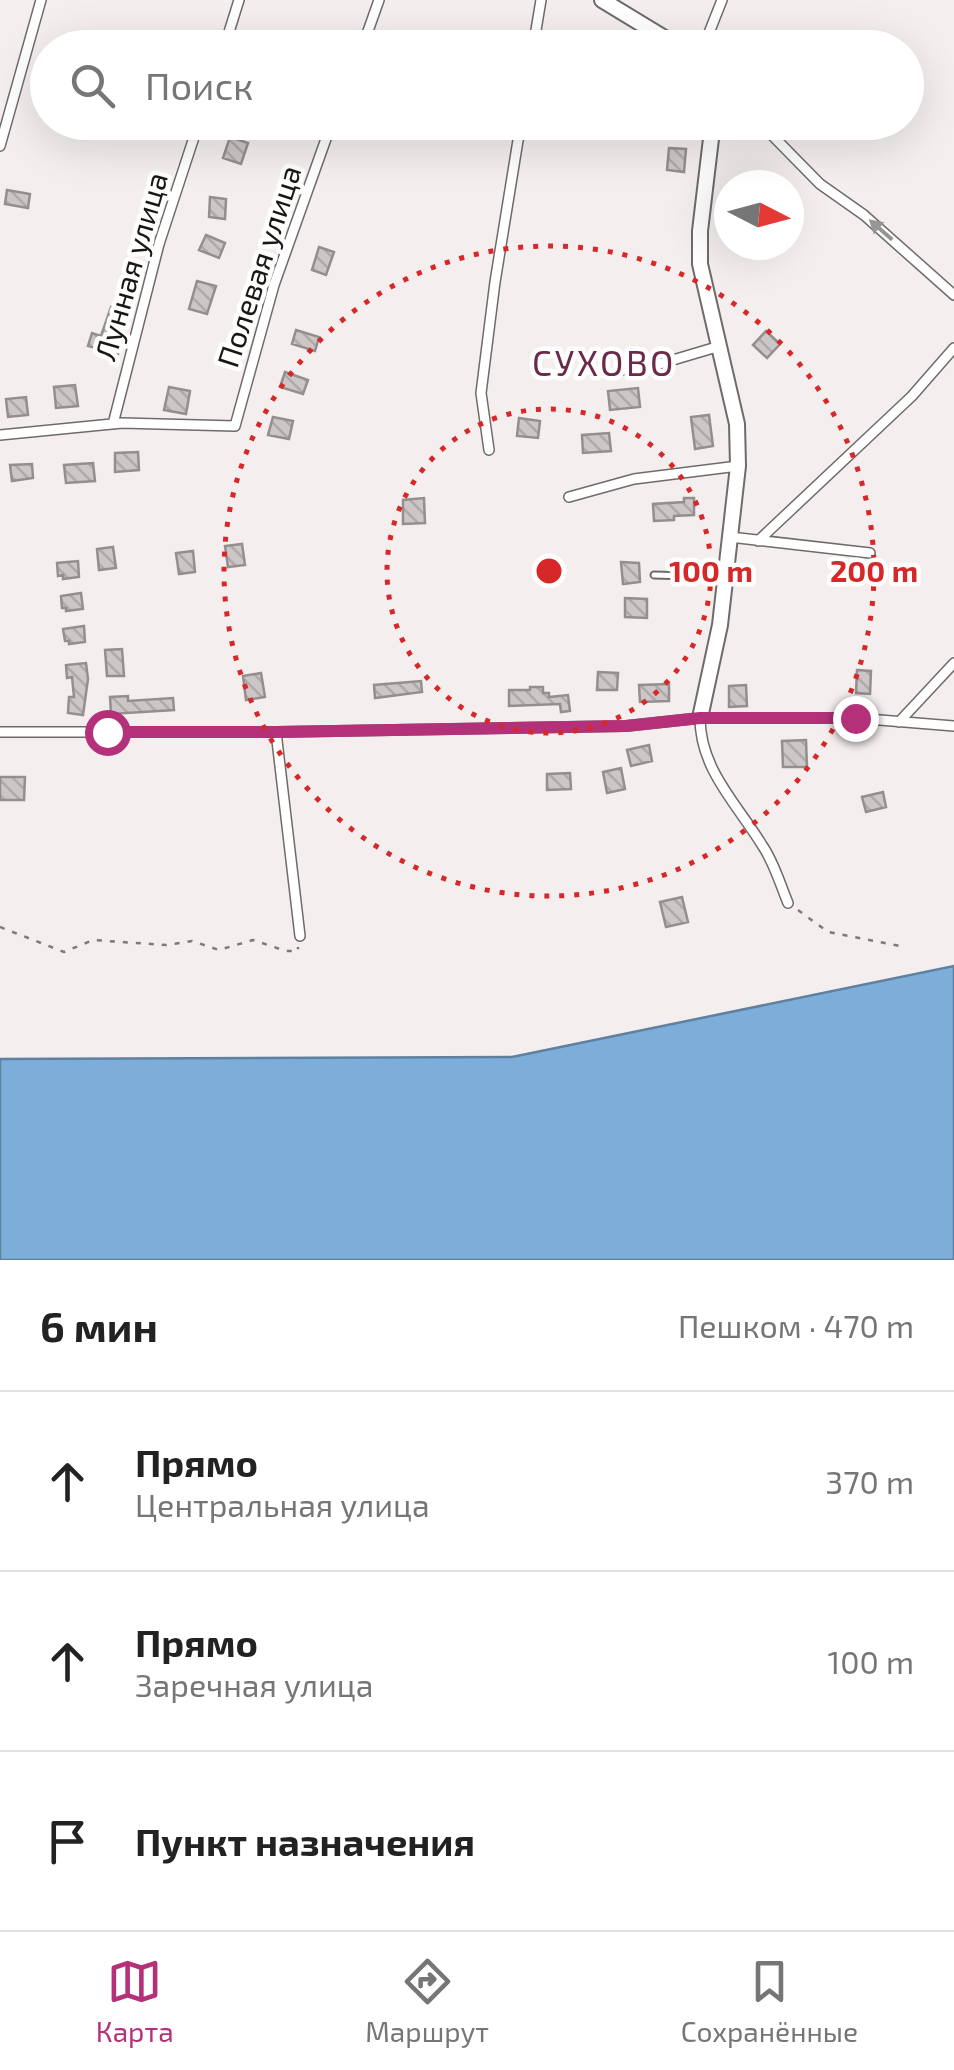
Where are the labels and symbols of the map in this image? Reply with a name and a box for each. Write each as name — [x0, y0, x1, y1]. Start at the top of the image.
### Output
street label: Полевая улица — [208, 161, 309, 372]
street label: Лунная улица — [86, 168, 175, 364]
north arrow — [714, 170, 804, 260]
one-way arrow — [869, 219, 893, 242]
district label: СУХОВО — [532, 341, 676, 383]
text: 100 m — [669, 552, 753, 588]
text: 200 m — [830, 552, 918, 588]
centre of rings — [531, 553, 567, 589]
route end — [833, 696, 879, 742]
route start — [85, 710, 131, 756]

